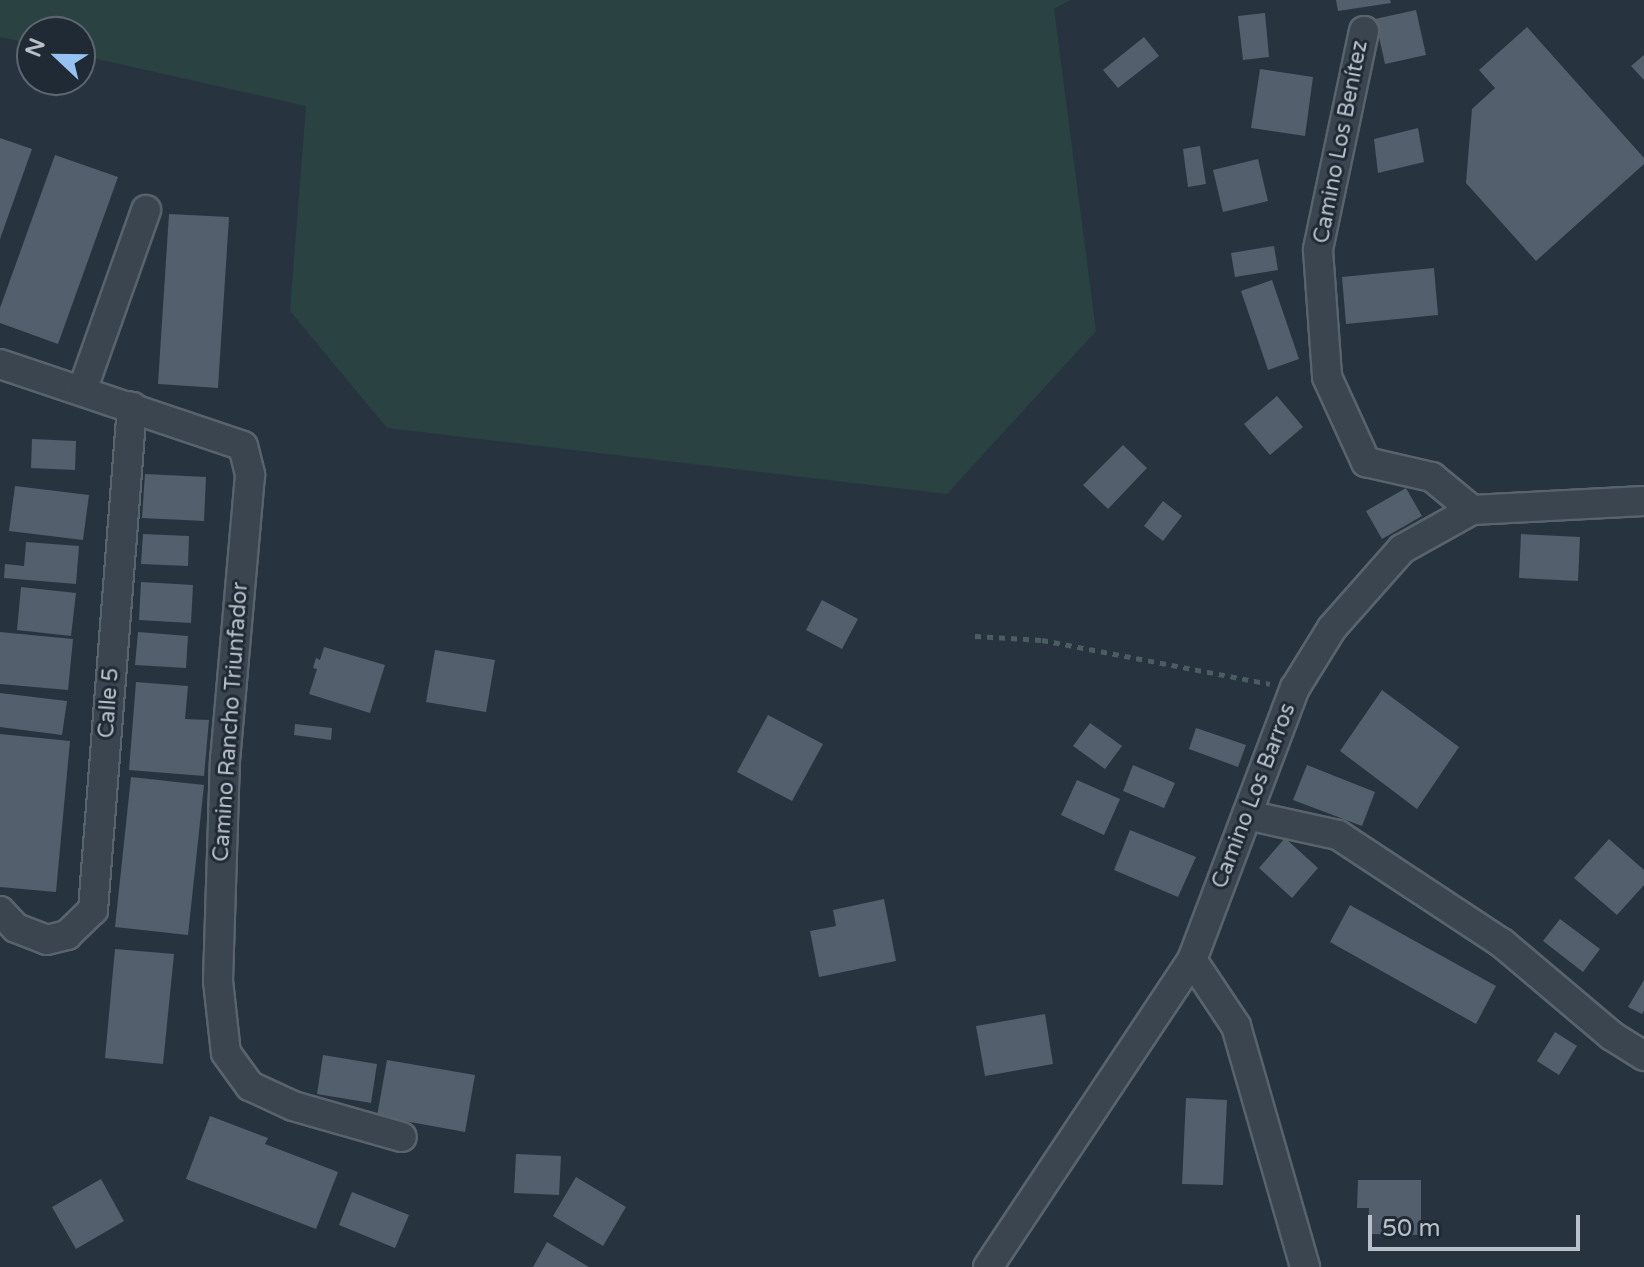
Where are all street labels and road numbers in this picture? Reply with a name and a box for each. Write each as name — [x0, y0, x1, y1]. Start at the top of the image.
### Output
street label: Camino Los Benítez — [1308, 38, 1374, 246]
street label: Camino Rancho Triunfador — [208, 581, 254, 863]
street label: Calle 5 — [93, 667, 125, 739]
street label: Camino Los Barros — [1207, 700, 1301, 892]

